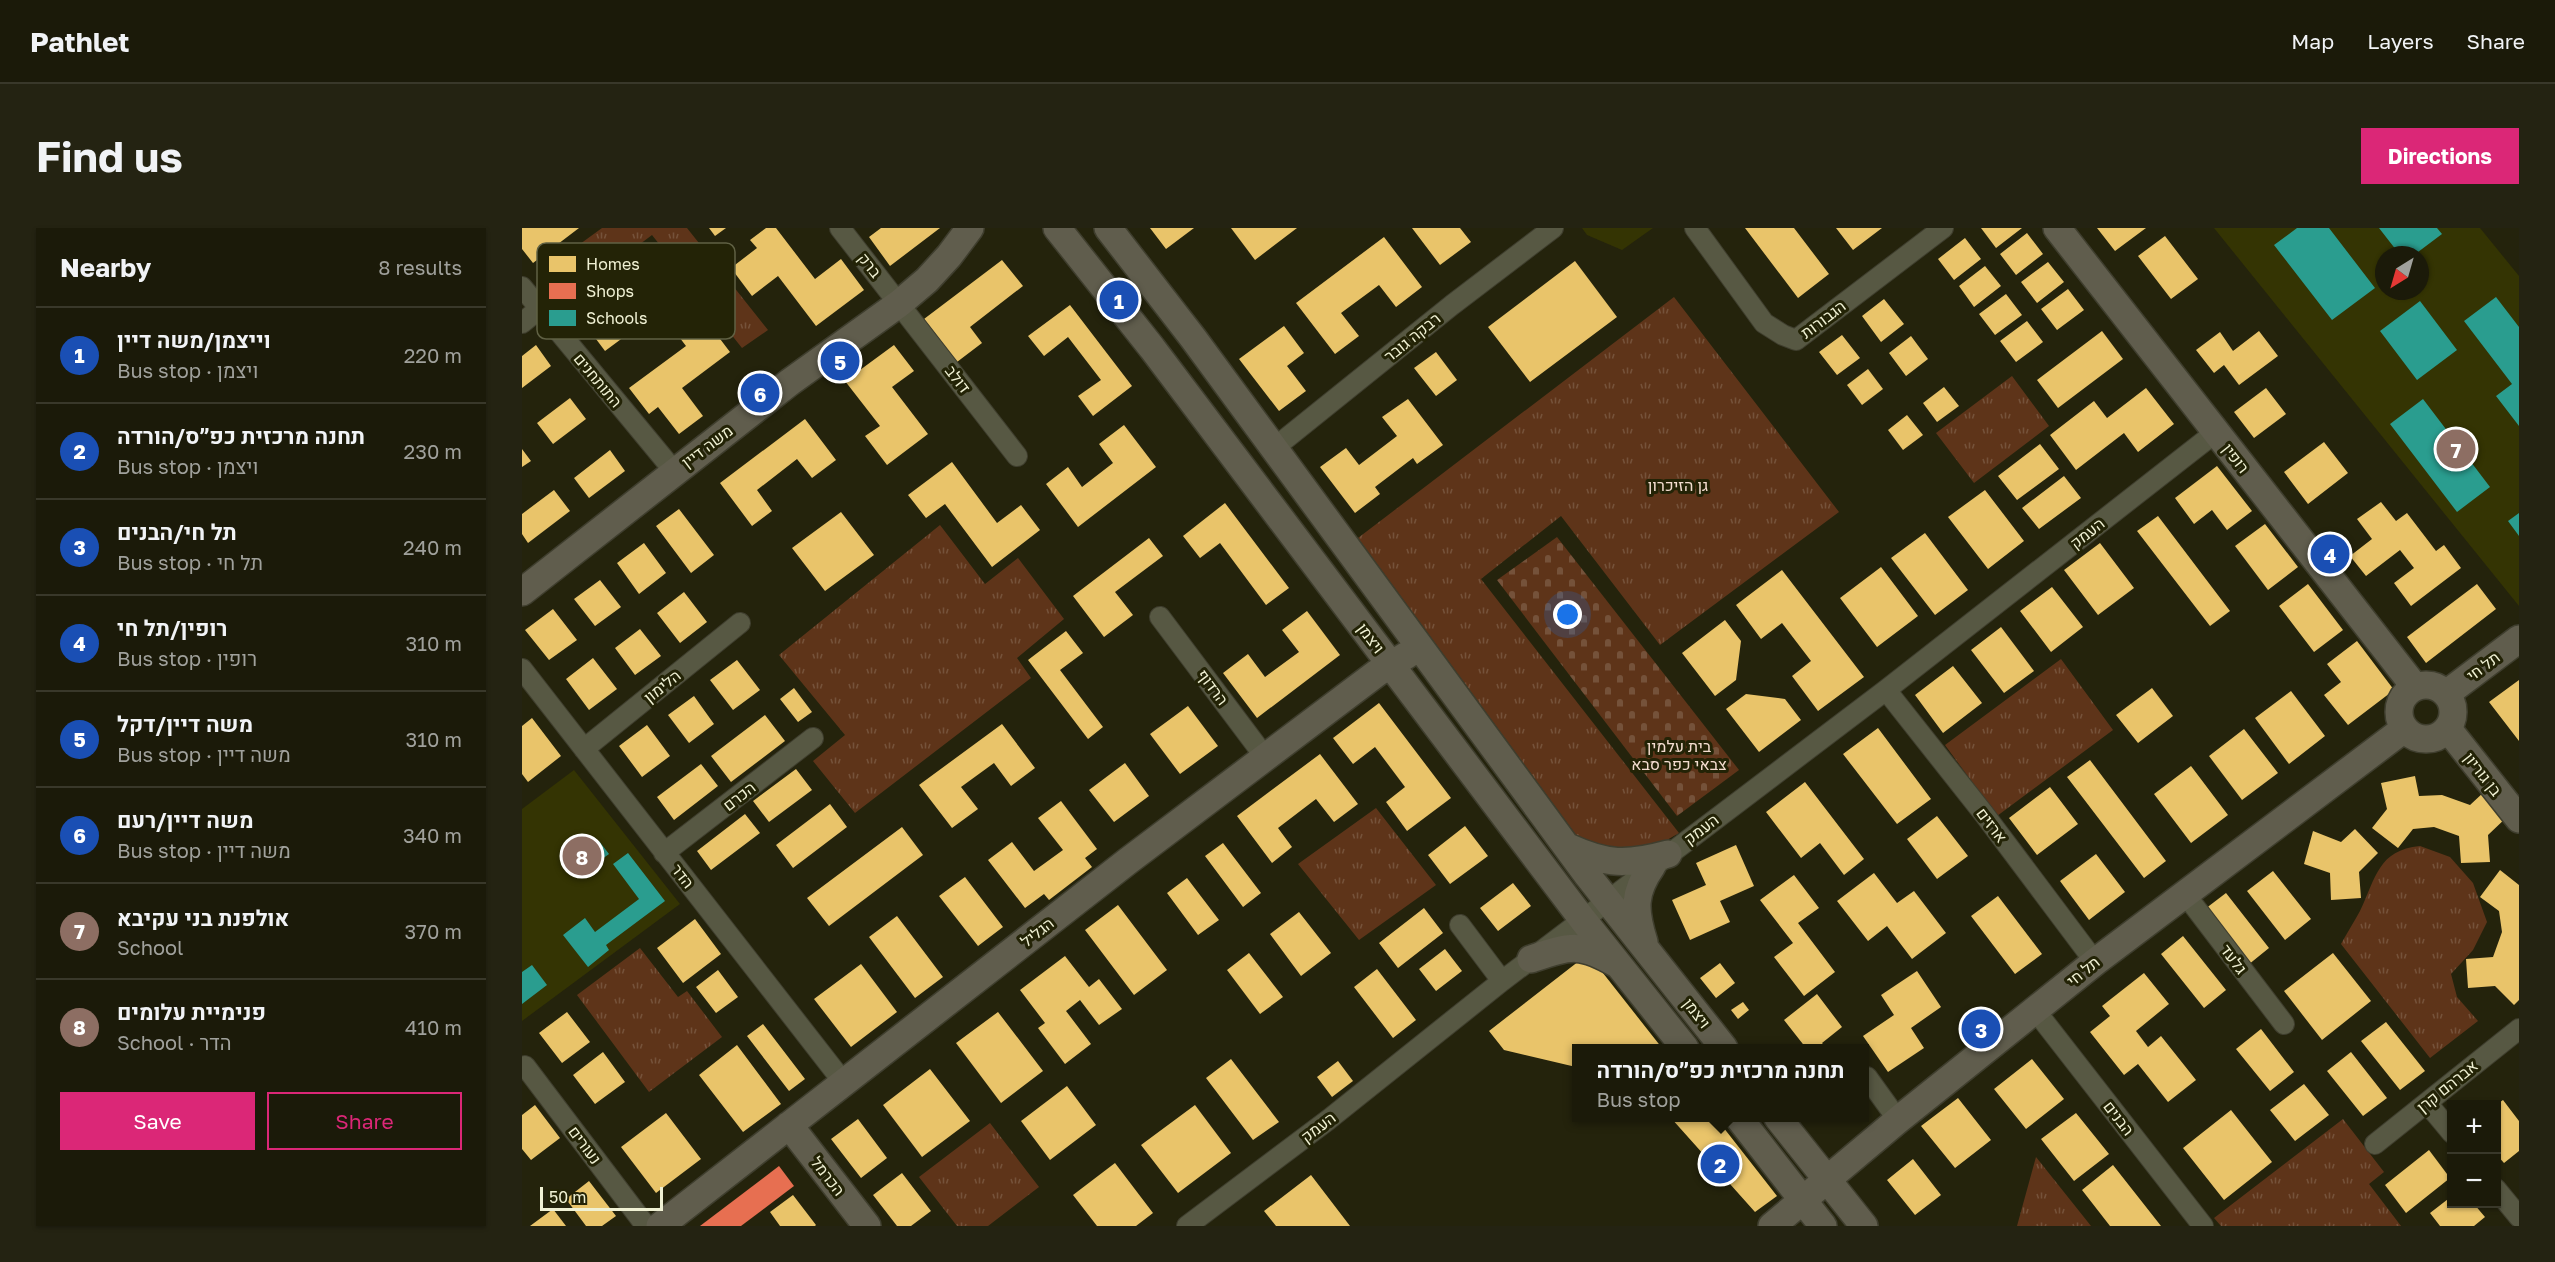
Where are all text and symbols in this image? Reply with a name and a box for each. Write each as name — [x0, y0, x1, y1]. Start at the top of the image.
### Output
text: Pathlet — [30, 25, 130, 58]
text: Map — [2291, 28, 2334, 54]
text: Layers — [2367, 28, 2434, 54]
text: Share — [2467, 28, 2525, 54]
button: Directions — [2361, 128, 2519, 184]
text: Find us — [36, 131, 183, 181]
legend — [537, 243, 735, 339]
north arrow — [2375, 246, 2429, 300]
street label: ברק — [854, 249, 886, 282]
text: Nearby — [60, 252, 151, 283]
text: Homes — [586, 254, 640, 274]
text: 8 results — [378, 255, 462, 279]
pin: 1 — [1100, 278, 1138, 322]
text: Shops — [586, 281, 634, 301]
street label: הגבורות — [1796, 296, 1850, 342]
text: Schools — [586, 308, 648, 328]
street label: רבקה גובר — [1380, 308, 1444, 366]
text: וייצמן/משה דיין — [117, 326, 271, 353]
pin: 5 — [820, 338, 860, 384]
text: 1 — [74, 343, 85, 367]
text: 220 m — [404, 343, 462, 367]
street label: התותחנים — [570, 349, 626, 411]
text: Bus stop · ויצמן — [117, 358, 258, 382]
street label: דולב — [941, 361, 975, 397]
pin: 6 — [740, 370, 780, 416]
street label: משה דיין — [677, 420, 737, 472]
text: תחנה מרכזית כפ״ס/הורדה — [117, 422, 365, 449]
pin: 7 — [2436, 426, 2476, 472]
text: 2 — [73, 439, 86, 463]
text: 230 m — [404, 439, 462, 463]
street label: רופין — [2218, 439, 2254, 477]
text: Bus stop · ויצמן — [117, 454, 258, 478]
park label: גן הזיכרון — [1648, 475, 1708, 495]
street label: העמק — [2066, 513, 2108, 553]
text: תל חי/הבנים — [117, 518, 237, 545]
pin: 4 — [2310, 532, 2350, 576]
text: 3 — [73, 535, 86, 559]
text: 240 m — [403, 535, 462, 559]
text: Bus stop · תל חי — [117, 550, 263, 574]
your location — [1553, 600, 1582, 629]
text: רופין/תל חי — [117, 614, 227, 641]
street label: ויצמן — [1353, 619, 1389, 657]
text: 4 — [73, 631, 86, 655]
text: 310 m — [406, 631, 462, 655]
text: Bus stop · רופין — [117, 646, 257, 670]
street label: תל חי — [2462, 647, 2504, 685]
street label: הלימון — [639, 665, 685, 707]
street label: הרדוף — [1193, 665, 1233, 709]
text: משה דיין/דקל — [117, 710, 253, 737]
text: 5 — [73, 727, 86, 751]
text: 310 m — [406, 727, 462, 751]
park label: בית עלמין צבאי כפר סבא — [1631, 736, 1727, 774]
text: Bus stop · משה דיין — [117, 742, 291, 766]
street label: בן גוריון — [2460, 748, 2507, 800]
street label: הכרם — [719, 777, 759, 815]
street label: ארזים — [1972, 804, 2012, 846]
text: משה דיין/רעם — [117, 806, 254, 833]
street label: העמק — [1680, 809, 1722, 849]
text: 6 — [73, 823, 86, 847]
text: 340 m — [403, 823, 462, 847]
pin: 8 — [562, 834, 602, 878]
text: Bus stop · משה דיין — [117, 838, 291, 862]
street label: הדר — [667, 860, 699, 892]
text: אולפנת בני עקיבא — [117, 904, 289, 931]
street label: הגליל — [1016, 913, 1058, 951]
text: 7 — [74, 919, 85, 943]
text: 370 m — [405, 919, 462, 943]
text: School — [117, 935, 183, 959]
street label: גלעד — [2216, 940, 2252, 978]
street label: תל חי — [2062, 952, 2104, 990]
street label: ויצמן — [1679, 994, 1715, 1032]
text: פנימיית עלומים — [117, 998, 266, 1025]
pin: 3 — [1962, 1006, 2000, 1052]
text: 8 — [73, 1015, 86, 1039]
text: 410 m — [405, 1015, 462, 1039]
text: School · הדר — [117, 1030, 231, 1054]
popup — [1572, 1044, 1869, 1122]
street label: אברהם קרן — [2413, 1055, 2481, 1117]
text: תחנה מרכזית כפ״ס/הורדה — [1597, 1056, 1844, 1083]
text: Bus stop — [1597, 1087, 1681, 1111]
button: Save — [60, 1092, 255, 1150]
button: Share — [267, 1092, 462, 1150]
street label: הבנים — [2099, 1097, 2139, 1139]
map controls — [2447, 1100, 2501, 1208]
button: + — [2447, 1100, 2501, 1154]
street label: העמק — [1297, 1107, 1339, 1147]
street label: נעורים — [564, 1122, 606, 1168]
pin: 2 — [1700, 1142, 1740, 1186]
street label: הכרמל — [807, 1152, 849, 1200]
button: − — [2447, 1154, 2501, 1208]
scale bar — [540, 1184, 663, 1212]
text: 50 m — [549, 1187, 586, 1207]

